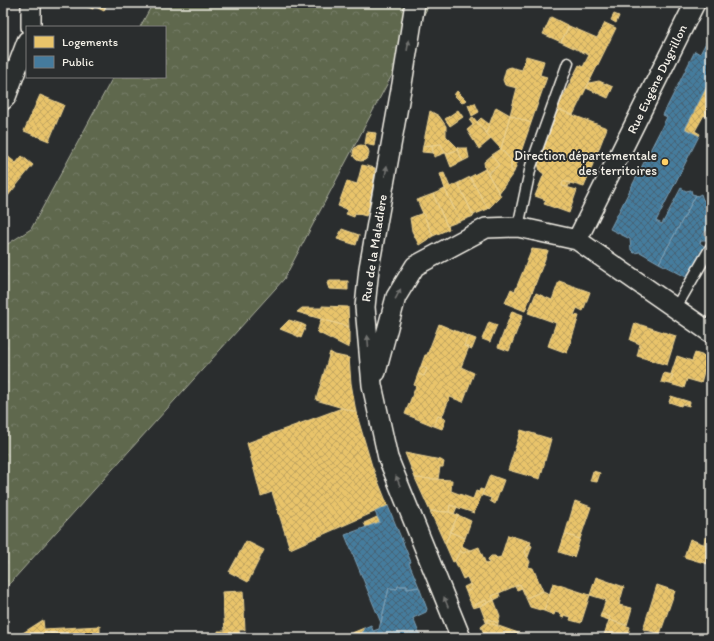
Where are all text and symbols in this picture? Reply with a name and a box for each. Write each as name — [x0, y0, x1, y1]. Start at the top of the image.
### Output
street label: Rue Eugène Dugrillon — [624, 21, 690, 136]
legend — [26, 26, 166, 78]
text: Logements — [62, 35, 118, 49]
one-way arrow — [405, 39, 411, 52]
text: Public — [62, 55, 94, 69]
place label: Direction départementale des territoires — [514, 148, 657, 178]
marker: Direction départementale des territoires — [660, 157, 670, 167]
one-way arrow — [384, 165, 390, 177]
street label: Rue de la Maladière — [358, 193, 390, 303]
one-way arrow — [395, 288, 401, 300]
one-way arrow — [365, 335, 371, 347]
one-way arrow — [394, 475, 400, 487]
one-way arrow — [443, 596, 449, 607]

